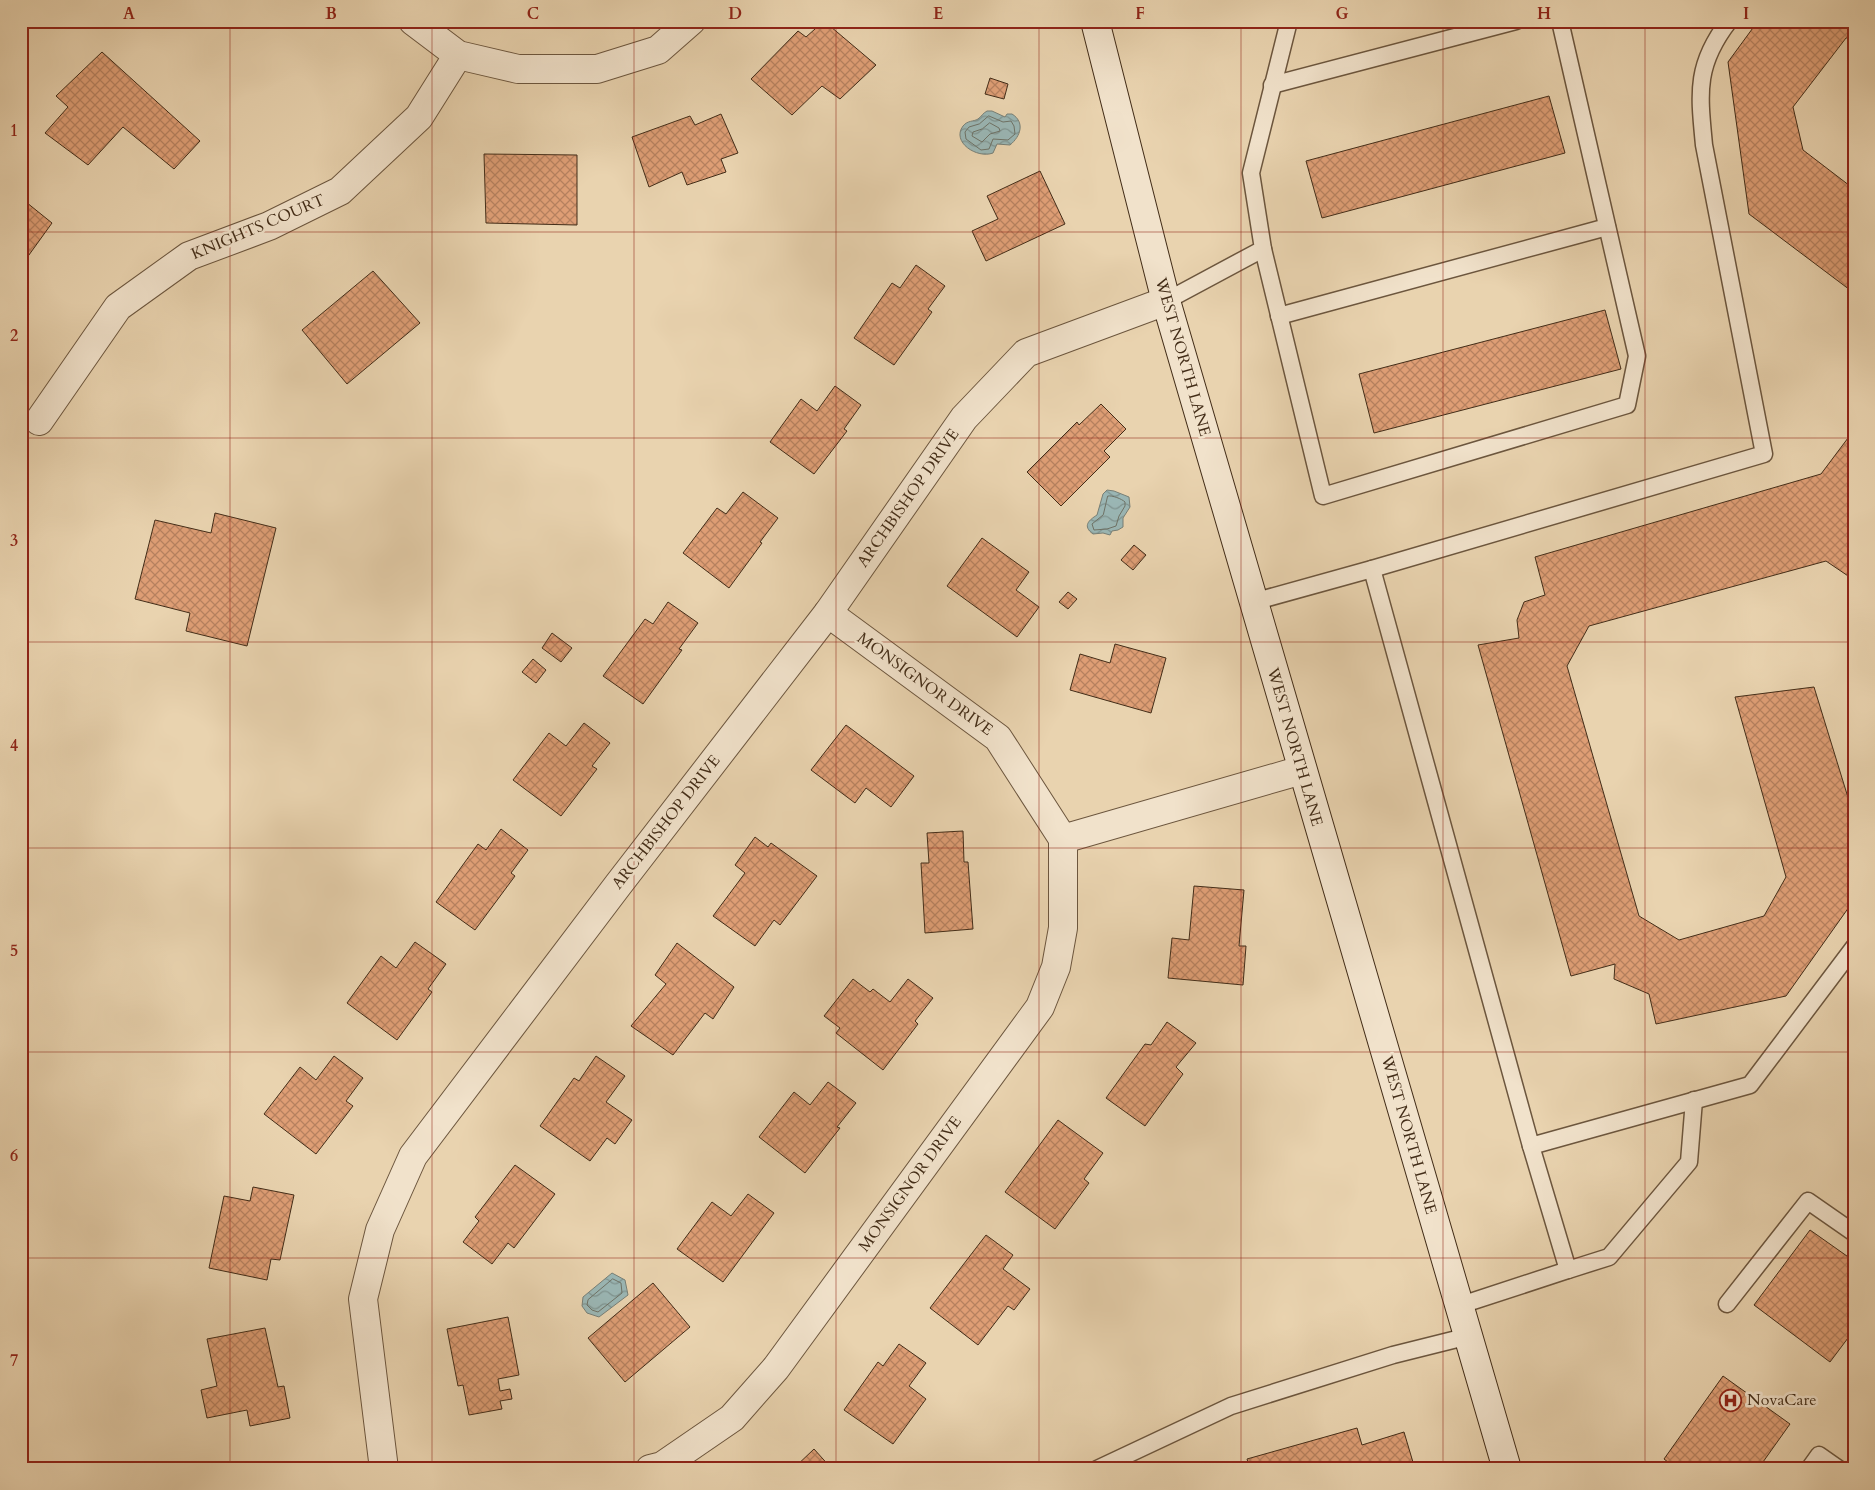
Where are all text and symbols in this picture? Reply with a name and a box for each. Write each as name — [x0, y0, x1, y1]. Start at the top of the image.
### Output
text: A — [123, 3, 135, 25]
text: B — [325, 3, 337, 25]
text: C — [527, 3, 539, 25]
text: D — [728, 3, 742, 25]
text: E — [933, 3, 943, 25]
text: F — [1135, 3, 1145, 25]
text: G — [1335, 3, 1349, 25]
text: H — [1537, 3, 1551, 25]
text: I — [1743, 3, 1749, 25]
text: 1 — [10, 120, 18, 142]
street label: KNIGHTS COURT — [188, 189, 328, 265]
street label: WEST NORTH LANE — [1150, 274, 1216, 439]
text: 2 — [10, 325, 18, 347]
street label: ARCHBISHOP DRIVE — [852, 424, 964, 572]
text: 3 — [10, 530, 18, 552]
street label: MONSIGNOR DRIVE — [853, 627, 997, 741]
street label: WEST NORTH LANE — [1262, 664, 1328, 829]
text: 4 — [10, 735, 18, 757]
street label: ARCHBISHOP DRIVE — [607, 750, 725, 894]
text: 5 — [10, 940, 18, 962]
street label: WEST NORTH LANE — [1376, 1052, 1442, 1217]
street label: MONSIGNOR DRIVE — [853, 1112, 967, 1256]
text: 6 — [10, 1145, 18, 1167]
text: 7 — [10, 1350, 18, 1372]
hospital icon: NovaCare — [1719, 1388, 1743, 1412]
place label: NovaCare — [1747, 1389, 1817, 1411]

